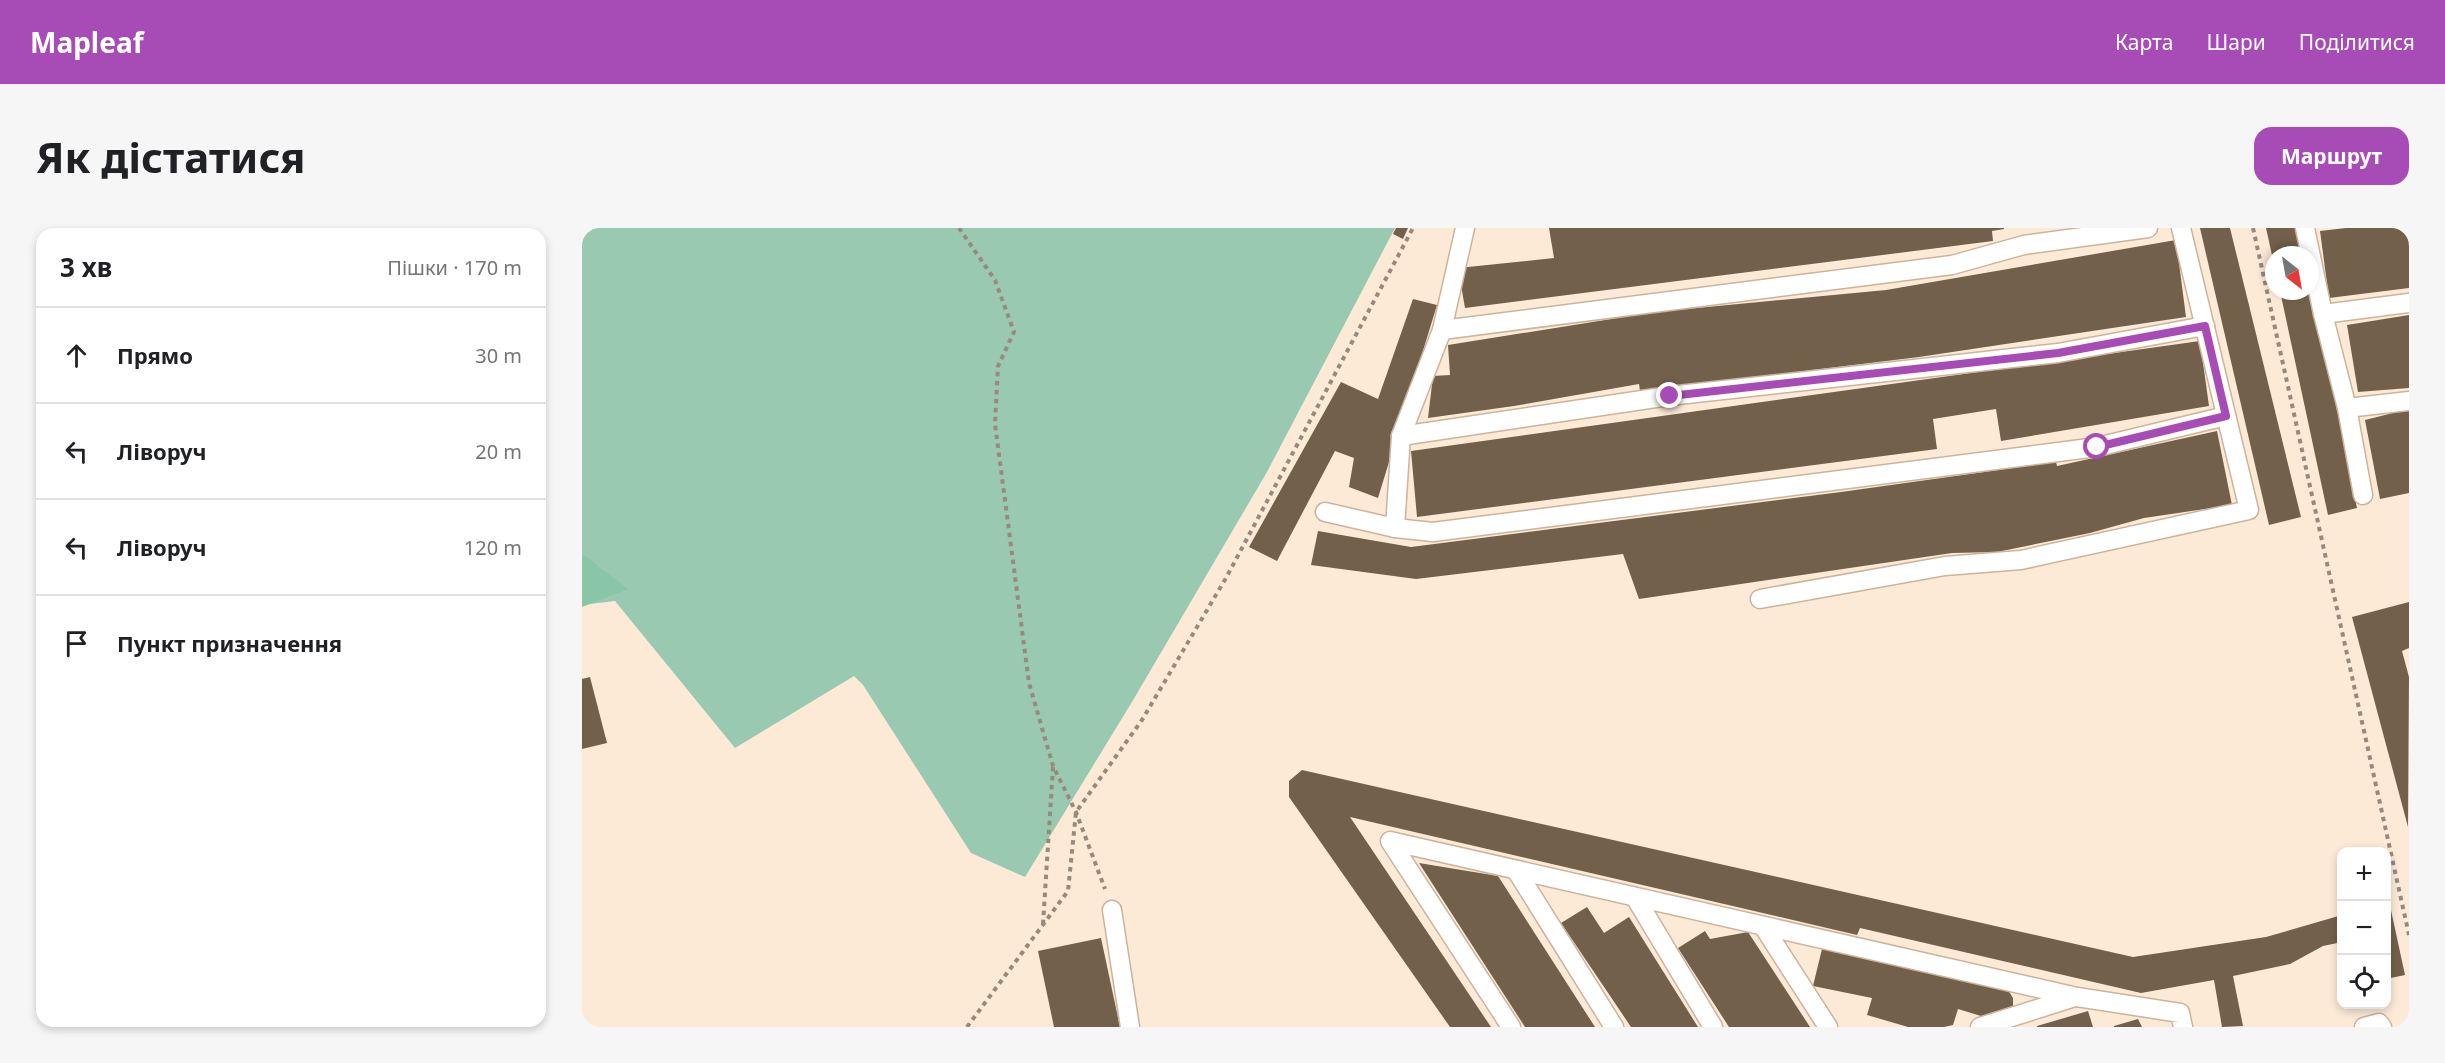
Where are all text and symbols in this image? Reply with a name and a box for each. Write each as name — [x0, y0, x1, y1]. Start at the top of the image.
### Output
text: Mapleaf — [30, 23, 144, 61]
text: Карта — [2115, 28, 2174, 56]
text: Шари — [2207, 28, 2266, 56]
text: Поділитися — [2299, 28, 2415, 56]
button: Маршрут — [2254, 127, 2409, 185]
text: Як дістатися — [36, 128, 305, 185]
north arrow — [2265, 246, 2319, 300]
text: 3 хв — [60, 249, 112, 285]
text: Пішки · 170 m — [387, 254, 522, 281]
icon: ahead — [60, 339, 93, 372]
text: Прямо — [117, 340, 193, 370]
text: 30 m — [475, 342, 522, 369]
route end — [1656, 382, 1682, 408]
route start — [2083, 433, 2109, 459]
icon: left — [60, 435, 93, 468]
text: Ліворуч — [117, 436, 207, 466]
text: 20 m — [475, 438, 522, 465]
icon: left — [60, 531, 93, 564]
text: Ліворуч — [117, 532, 207, 562]
text: 120 m — [464, 534, 522, 561]
icon: arrive — [60, 627, 93, 660]
text: Пункт призначення — [117, 628, 342, 658]
map controls — [2337, 847, 2391, 1009]
button: + — [2337, 847, 2391, 901]
button: − — [2337, 901, 2391, 955]
button: locate — [2337, 955, 2391, 1009]

